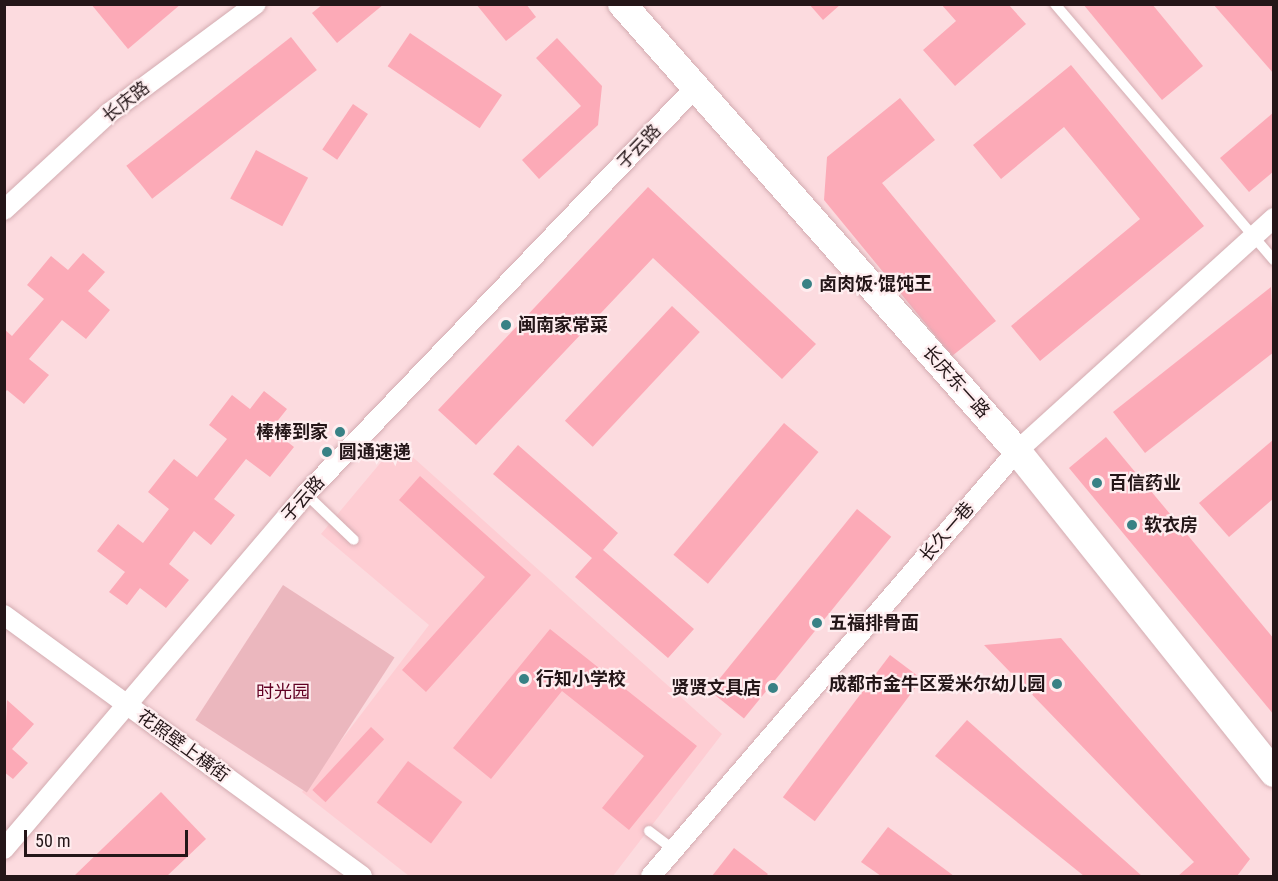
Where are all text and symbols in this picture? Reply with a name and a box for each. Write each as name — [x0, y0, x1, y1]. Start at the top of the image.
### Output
street label: 长庆路 — [98, 77, 154, 127]
street label: 子云路 — [612, 120, 666, 174]
place label: 卤肉饭·馄饨王 — [819, 273, 932, 295]
marker: 卤肉饭·馄饨王 — [800, 277, 814, 291]
place label: 闽南家常菜 — [518, 314, 608, 336]
marker: 闽南家常菜 — [499, 318, 513, 332]
street label: 长庆东一路 — [918, 341, 994, 423]
place label: 棒棒到家 — [256, 421, 328, 443]
marker: 棒棒到家 — [333, 425, 347, 439]
place label: 圆通速递 — [339, 441, 411, 463]
marker: 圆通速递 — [320, 445, 334, 459]
street label: 子云路 — [277, 472, 329, 526]
place label: 百信药业 — [1109, 472, 1181, 494]
marker: 百信药业 — [1090, 476, 1104, 490]
street label: 长久一巷 — [915, 498, 979, 566]
place label: 软衣房 — [1144, 514, 1198, 536]
marker: 软衣房 — [1125, 518, 1139, 532]
place label: 五福排骨面 — [829, 612, 919, 634]
marker: 五福排骨面 — [810, 616, 824, 630]
place label: 行知小学校 — [536, 668, 626, 690]
marker: 行知小学校 — [517, 672, 531, 686]
place label: 成都市金牛区爱米尔幼儿园 — [829, 673, 1045, 695]
place label: 贤贤文具店 — [671, 677, 761, 699]
marker: 成都市金牛区爱米尔幼儿园 — [1050, 677, 1064, 691]
park label: 时光园 — [256, 681, 310, 703]
marker: 贤贤文具店 — [766, 681, 780, 695]
street label: 花照壁上横街 — [133, 706, 233, 786]
scale bar — [27, 818, 190, 856]
text: 50 m — [35, 830, 70, 851]

